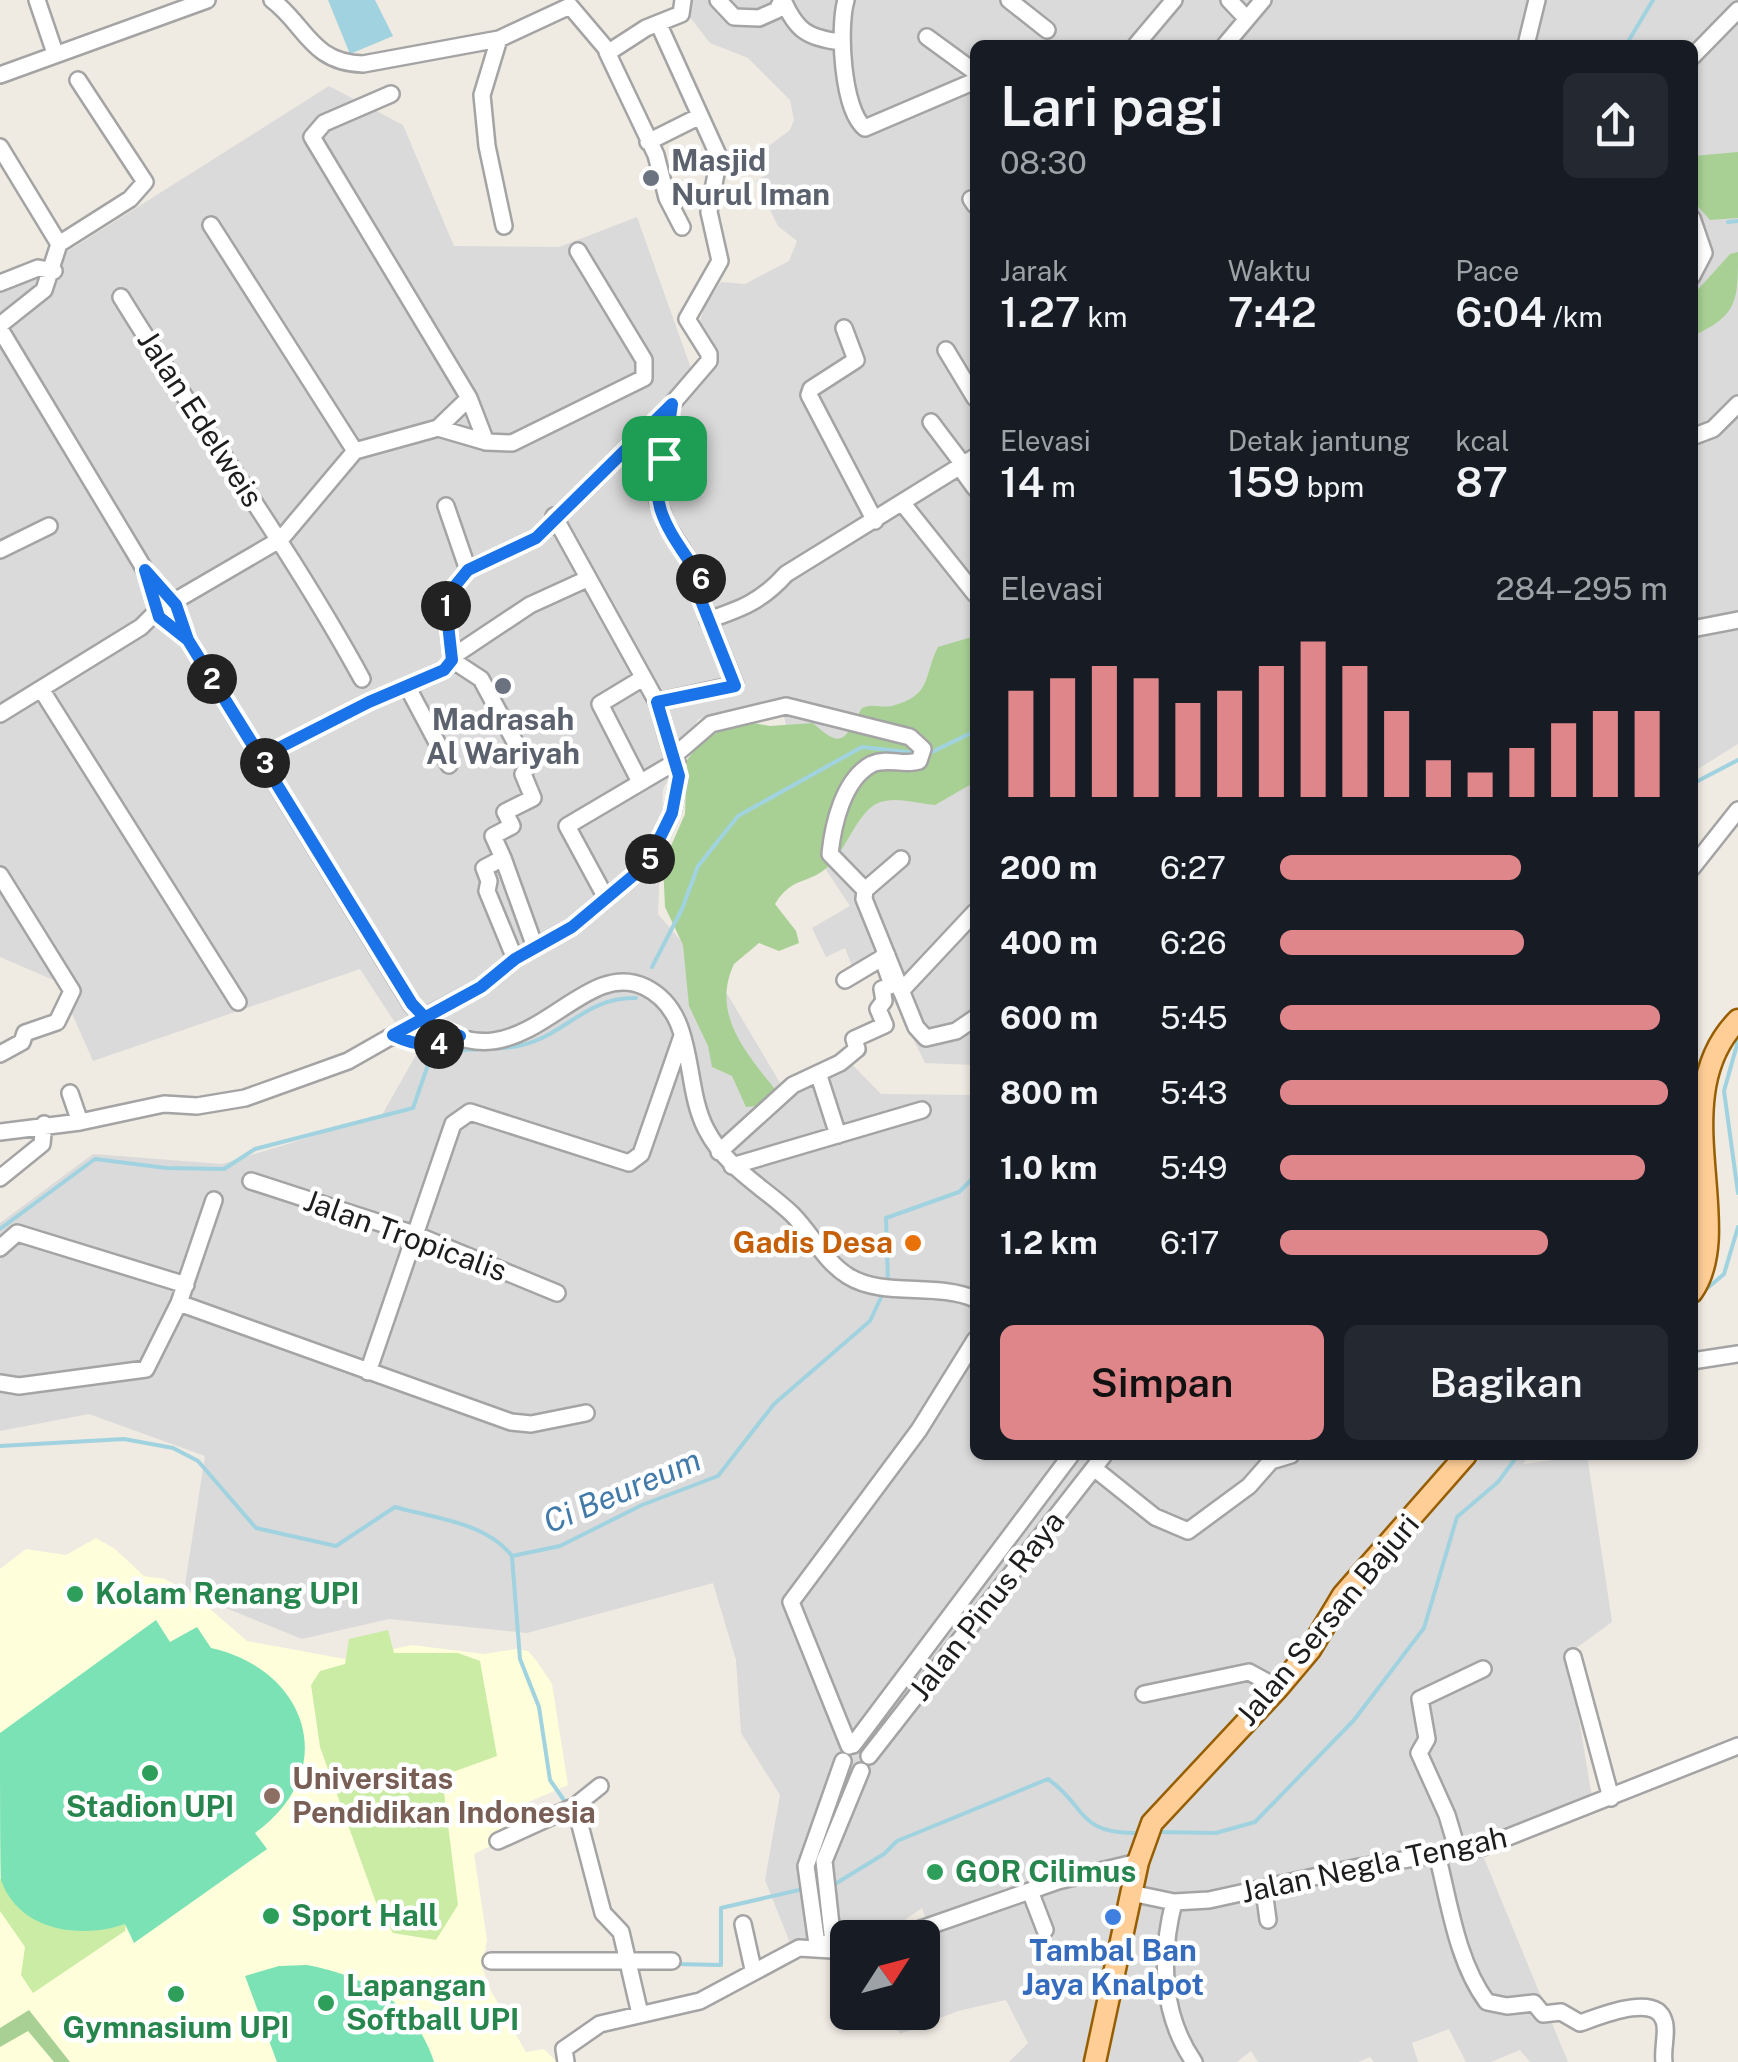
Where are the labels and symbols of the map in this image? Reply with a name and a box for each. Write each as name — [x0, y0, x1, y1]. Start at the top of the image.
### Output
place label: Masjid Nurul Iman — [671, 142, 830, 212]
marker: Masjid Nurul Iman — [640, 167, 662, 189]
street label: Jalan Edelweis — [130, 324, 271, 513]
pin — [622, 416, 707, 501]
pin: 6 — [676, 554, 726, 604]
pin: 1 — [421, 581, 471, 631]
pin: 2 — [187, 654, 237, 704]
marker: Madrasah Al Wariyah — [492, 675, 514, 697]
place label: Madrasah Al Wariyah — [426, 701, 580, 771]
pin: 3 — [240, 738, 290, 788]
pin: 5 — [625, 834, 675, 884]
pin: 4 — [414, 1019, 464, 1069]
street label: Jalan Tropicalis — [299, 1182, 512, 1288]
place label: Gadis Desa — [733, 1224, 893, 1260]
marker: Gadis Desa — [902, 1232, 924, 1254]
water label: Ci Beureum — [538, 1441, 706, 1540]
street label: Jalan Pinus Raya — [901, 1503, 1071, 1707]
street label: Jalan Sersan Bajuri — [1228, 1506, 1426, 1732]
place label: Kolam Renang UPI — [95, 1575, 359, 1611]
marker: Kolam Renang UPI — [64, 1583, 86, 1605]
place label: Universitas Pendidikan Indonesia — [292, 1760, 596, 1830]
marker: Stadion UPI — [139, 1762, 161, 1784]
marker: Universitas Pendidikan Indonesia — [261, 1785, 283, 1807]
place label: Stadion UPI — [66, 1788, 234, 1824]
street label: Jalan Negla Tengah — [1237, 1818, 1510, 1910]
place label: GOR Cilimus — [955, 1853, 1136, 1889]
marker: GOR Cilimus — [924, 1861, 946, 1883]
place label: Sport Hall — [291, 1897, 438, 1933]
marker: Sport Hall — [260, 1905, 282, 1927]
marker: Tambal Ban Jaya Knalpot — [1102, 1906, 1124, 1928]
north arrow — [830, 1920, 940, 2030]
place label: Tambal Ban Jaya Knalpot — [1022, 1932, 1204, 2002]
place label: Lapangan Softball UPI — [346, 1967, 519, 2037]
marker: Gymnasium UPI — [165, 1983, 187, 2005]
marker: Lapangan Softball UPI — [315, 1992, 337, 2014]
place label: Gymnasium UPI — [63, 2009, 289, 2045]

